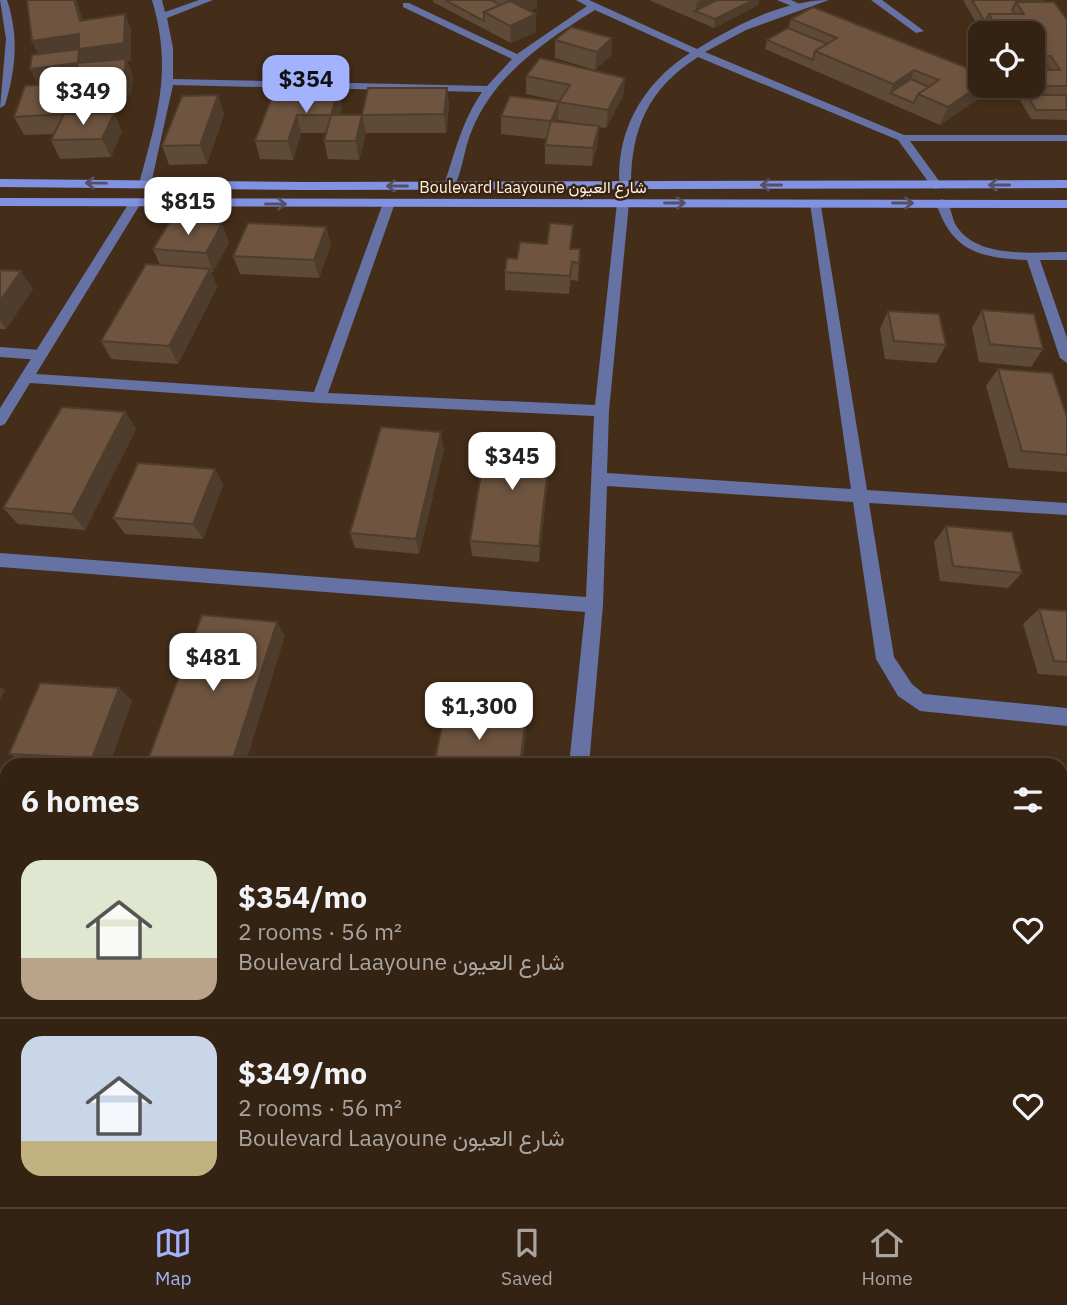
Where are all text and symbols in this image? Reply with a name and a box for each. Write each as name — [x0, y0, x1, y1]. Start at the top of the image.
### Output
map controls — [968, 21, 1045, 98]
button: locate — [968, 21, 1045, 98]
pin: $354 — [265, 55, 347, 115]
text: $354 — [278, 63, 334, 93]
pin: $349 — [42, 68, 124, 127]
text: $349 — [55, 75, 111, 105]
one-way arrow — [85, 176, 108, 190]
pin: $815 — [147, 177, 229, 237]
street label: Boulevard Laayoune شارع العيون — [419, 177, 647, 199]
one-way arrow — [760, 178, 783, 192]
one-way arrow — [988, 178, 1011, 192]
one-way arrow — [386, 179, 409, 193]
text: $815 — [160, 185, 216, 215]
one-way arrow — [664, 196, 687, 210]
one-way arrow — [891, 196, 914, 210]
one-way arrow — [265, 197, 288, 210]
pin: $345 — [471, 433, 553, 492]
text: $345 — [484, 440, 540, 470]
pin: $481 — [172, 634, 254, 693]
text: $481 — [185, 641, 241, 671]
pin: $1,300 — [422, 682, 536, 742]
text: $1,300 — [441, 690, 517, 720]
text: 6 homes — [21, 781, 140, 820]
icon: filters — [1009, 781, 1047, 819]
text: $354/mo — [238, 877, 367, 916]
icon: home — [77, 888, 161, 972]
icon: heart — [1009, 911, 1047, 949]
text: 2 rooms · 56 m² — [238, 916, 402, 946]
text: Boulevard Laayoune شارع العيون — [238, 946, 565, 976]
text: $349/mo — [238, 1053, 367, 1092]
icon: home — [77, 1064, 161, 1148]
icon: heart — [1009, 1087, 1047, 1125]
text: 2 rooms · 56 m² — [238, 1092, 402, 1122]
text: Boulevard Laayoune شارع العيون — [238, 1122, 565, 1152]
tab: Map — [154, 1224, 192, 1290]
tab: Saved — [501, 1224, 553, 1290]
tab: Home — [862, 1224, 913, 1290]

